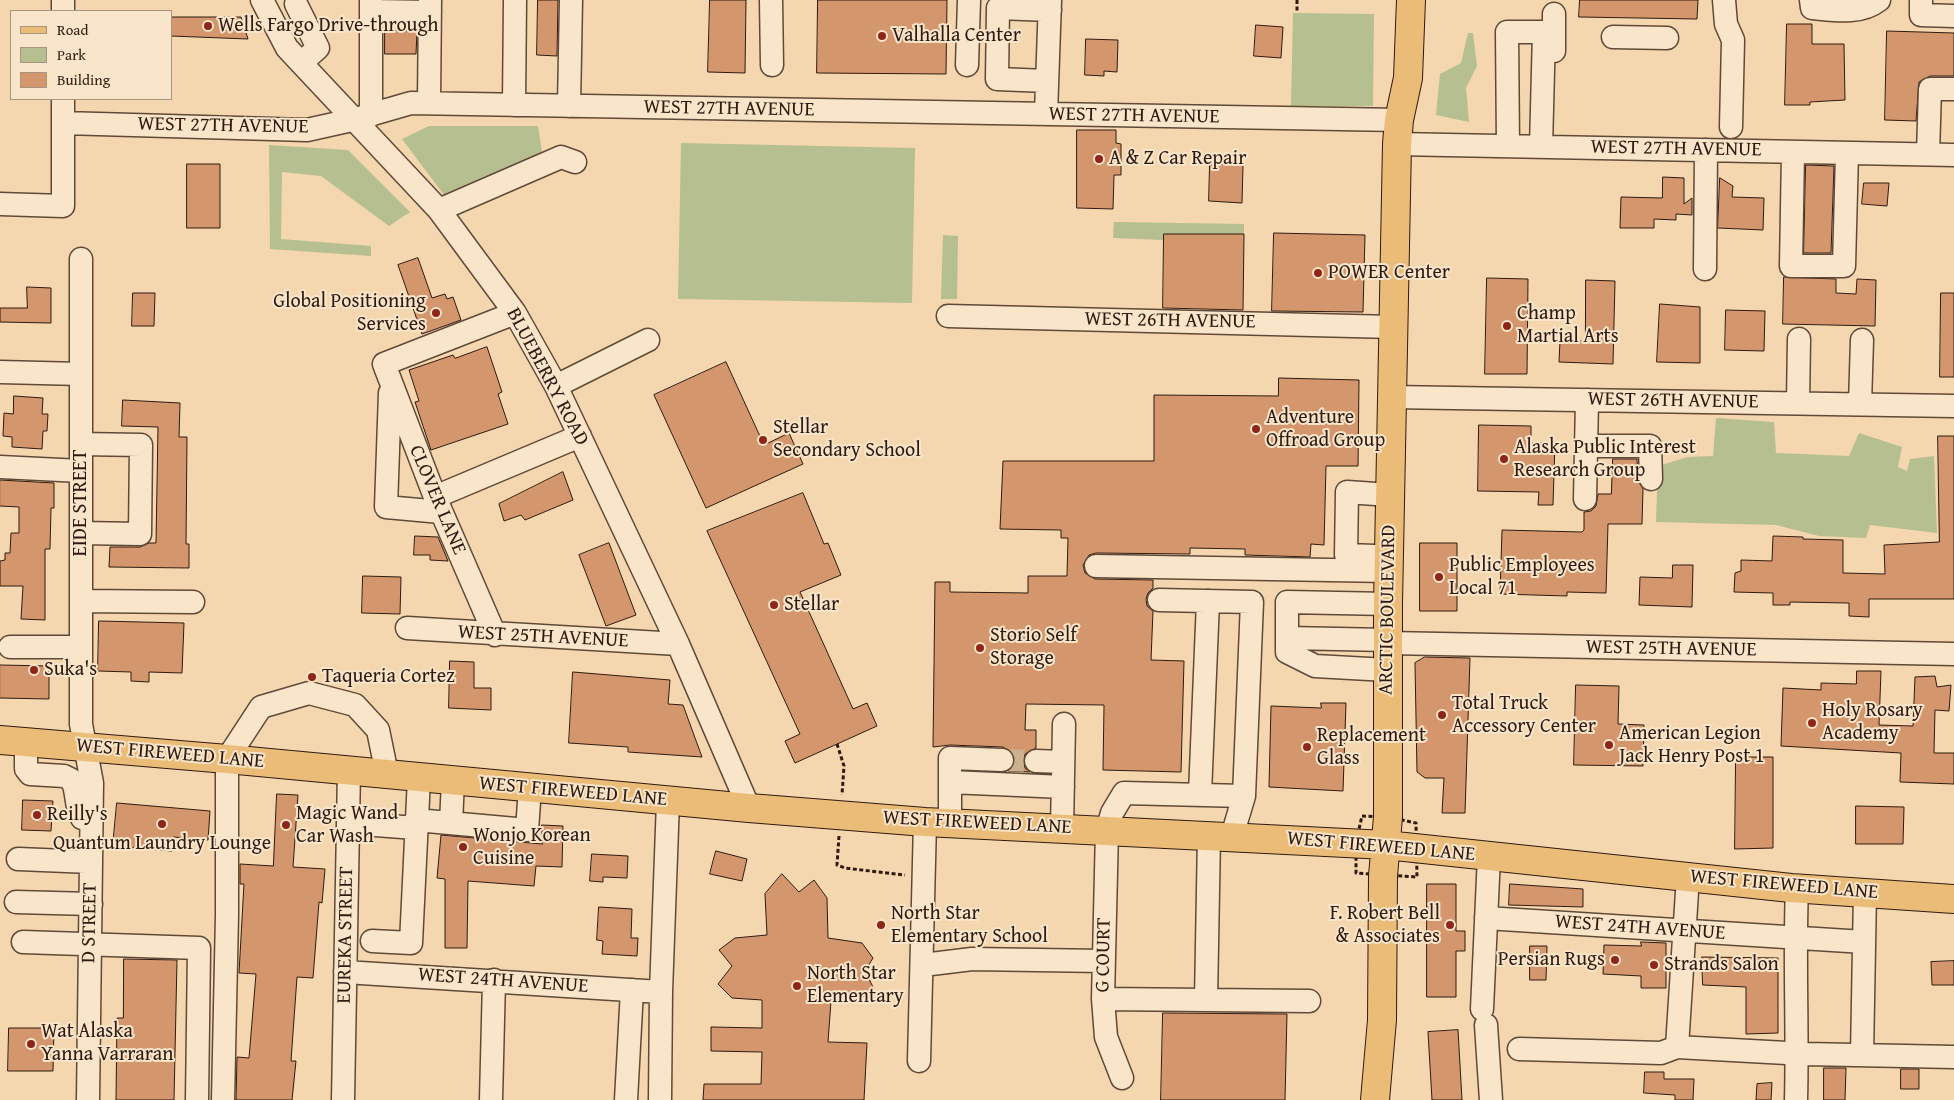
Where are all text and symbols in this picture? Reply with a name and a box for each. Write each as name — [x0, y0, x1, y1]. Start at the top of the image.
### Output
legend — [10, 10, 172, 100]
place label: Wells Fargo Drive-through — [218, 14, 439, 38]
text: Road — [57, 19, 88, 40]
marker: Wells Fargo Drive-through — [202, 20, 214, 32]
place label: Valhalla Center — [892, 24, 1021, 48]
marker: Valhalla Center — [876, 30, 888, 42]
text: Park — [57, 44, 86, 65]
text: Building — [57, 69, 110, 90]
street label: WEST 27TH AVENUE — [643, 96, 815, 122]
street label: WEST 27TH AVENUE — [1048, 103, 1220, 129]
street label: WEST 27TH AVENUE — [137, 113, 309, 139]
street label: WEST 27TH AVENUE — [1590, 136, 1762, 162]
place label: A & Z Car Repair — [1109, 147, 1246, 171]
marker: A & Z Car Repair — [1093, 153, 1105, 165]
place label: POWER Center — [1328, 261, 1450, 285]
marker: POWER Center — [1312, 267, 1324, 279]
place label: Global Positioning Services — [273, 290, 426, 337]
place label: Champ Martial Arts — [1517, 302, 1619, 349]
street label: BLUEBERRY ROAD — [501, 304, 593, 450]
marker: Global Positioning Services — [430, 307, 442, 319]
street label: WEST 26TH AVENUE — [1084, 308, 1256, 334]
marker: Champ Martial Arts — [1501, 320, 1513, 332]
street label: WEST 26TH AVENUE — [1587, 388, 1759, 414]
place label: Adventure Offroad Group — [1266, 406, 1385, 453]
place label: Stellar Secondary School — [773, 416, 921, 463]
marker: Adventure Offroad Group — [1250, 423, 1262, 435]
marker: Stellar Secondary School — [757, 434, 769, 446]
place label: Alaska Public Interest Research Group — [1514, 436, 1696, 483]
street label: CLOVER LANE — [403, 442, 471, 558]
street label: EIDE STREET — [69, 450, 93, 556]
marker: Alaska Public Interest Research Group — [1498, 453, 1510, 465]
street label: ARCTIC BOULEVARD — [1375, 525, 1401, 695]
place label: Public Employees Local 71 — [1449, 554, 1595, 601]
marker: Public Employees Local 71 — [1433, 571, 1445, 583]
place label: Stellar — [784, 593, 839, 617]
marker: Stellar — [768, 599, 780, 611]
street label: WEST 25TH AVENUE — [457, 621, 629, 653]
place label: Storio Self Storage — [990, 624, 1077, 671]
street label: WEST 25TH AVENUE — [1585, 636, 1757, 662]
marker: Storio Self Storage — [974, 642, 986, 654]
place label: Suka's — [44, 658, 97, 682]
marker: Suka's — [28, 664, 40, 676]
place label: Taqueria Cortez — [322, 665, 455, 689]
marker: Taqueria Cortez — [306, 671, 318, 683]
place label: Total Truck Accessory Center — [1452, 692, 1596, 739]
place label: Holy Rosary Academy — [1822, 699, 1923, 746]
marker: Total Truck Accessory Center — [1436, 709, 1448, 721]
marker: Holy Rosary Academy — [1806, 717, 1818, 729]
place label: American Legion Jack Henry Post 1 — [1619, 722, 1764, 769]
place label: Replacement Glass — [1317, 724, 1426, 771]
street label: WEST FIREWEED LANE — [75, 734, 265, 774]
marker: American Legion Jack Henry Post 1 — [1603, 739, 1615, 751]
marker: Replacement Glass — [1301, 741, 1313, 753]
street label: WEST FIREWEED LANE — [478, 772, 668, 812]
place label: Magic Wand Car Wash — [296, 802, 398, 849]
place label: Reilly's — [47, 803, 108, 827]
street label: WEST FIREWEED LANE — [882, 806, 1072, 840]
marker: Reilly's — [31, 809, 43, 821]
marker: Quantum Laundry Lounge — [156, 818, 168, 830]
marker: Magic Wand Car Wash — [280, 819, 292, 831]
place label: Wonjo Korean Cuisine — [473, 824, 591, 871]
street label: WEST FIREWEED LANE — [1286, 827, 1476, 867]
place label: Quantum Laundry Lounge — [53, 832, 271, 856]
marker: Wonjo Korean Cuisine — [457, 841, 469, 853]
street label: WEST FIREWEED LANE — [1689, 865, 1879, 905]
street label: EUREKA STREET — [333, 866, 359, 1004]
street label: D STREET — [77, 883, 103, 963]
place label: North Star Elementary School — [891, 902, 1048, 949]
place label: F. Robert Bell & Associates — [1330, 902, 1440, 949]
street label: WEST 24TH AVENUE — [1554, 910, 1726, 946]
street label: G COURT — [1091, 917, 1117, 993]
marker: North Star Elementary School — [875, 919, 887, 931]
marker: F. Robert Bell & Associates — [1444, 919, 1456, 931]
place label: Persian Rugs — [1498, 948, 1605, 972]
place label: Strands Salon — [1664, 953, 1779, 977]
marker: Persian Rugs — [1609, 954, 1621, 966]
marker: Strands Salon — [1648, 959, 1660, 971]
place label: North Star Elementary — [807, 962, 904, 1009]
street label: WEST 24TH AVENUE — [417, 963, 589, 999]
marker: North Star Elementary — [791, 980, 803, 992]
place label: Wat Alaska Yanna Varraran — [41, 1020, 173, 1067]
marker: Wat Alaska Yanna Varraran — [25, 1038, 37, 1050]

